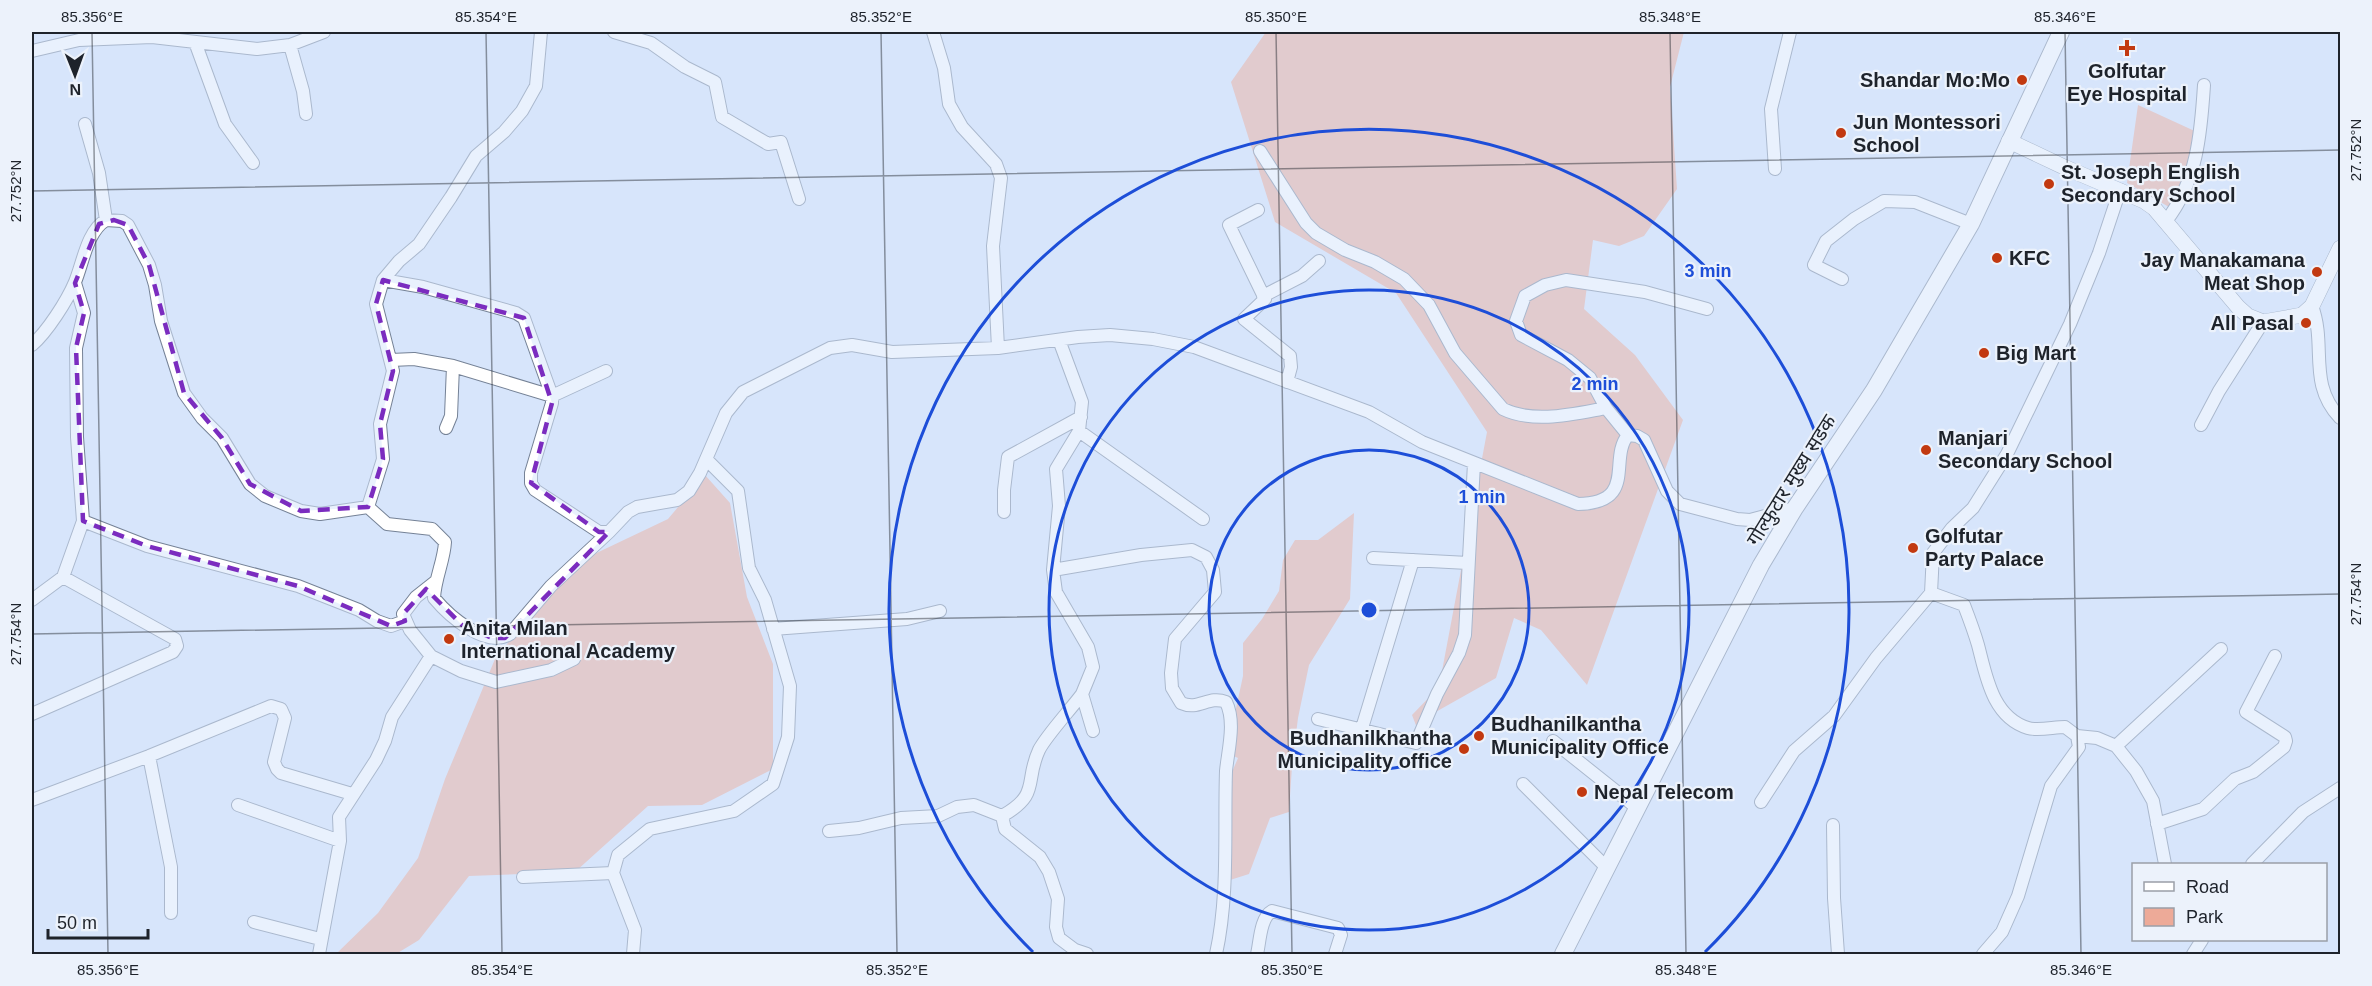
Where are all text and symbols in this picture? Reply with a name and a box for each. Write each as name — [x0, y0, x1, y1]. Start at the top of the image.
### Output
text: 85.356°E — [61, 8, 123, 25]
text: 85.354°E — [455, 8, 517, 25]
text: 85.352°E — [850, 8, 912, 25]
text: 85.350°E — [1245, 8, 1307, 25]
text: 85.348°E — [1639, 8, 1701, 25]
text: 85.346°E — [2034, 8, 2096, 25]
marker: Golfutar Eye Hospital — [2118, 39, 2136, 57]
north arrow — [45, 45, 105, 105]
place label: Golfutar Eye Hospital — [2067, 60, 2187, 105]
place label: Shandar Mo:Mo — [1860, 69, 2010, 91]
marker: Shandar Mo:Mo — [2015, 73, 2029, 87]
text: N — [69, 81, 81, 98]
place label: Jun Montessori School — [1853, 111, 2001, 156]
text: 27.752°N — [2347, 119, 2364, 181]
marker: Jun Montessori School — [1834, 126, 1848, 140]
text: 27.752°N — [7, 160, 24, 222]
place label: St. Joseph English Secondary School — [2061, 161, 2240, 206]
marker: St. Joseph English Secondary School — [2042, 177, 2056, 191]
place label: KFC — [2009, 247, 2050, 269]
place label: Jay Manakamana Meat Shop — [2140, 249, 2306, 294]
marker: KFC — [1990, 251, 2004, 265]
text: 3 min — [1684, 261, 1732, 281]
marker: Jay Manakamana Meat Shop — [2310, 265, 2324, 279]
place label: All Pasal — [2211, 312, 2294, 334]
marker: All Pasal — [2299, 316, 2313, 330]
place label: Big Mart — [1996, 342, 2076, 364]
marker: Big Mart — [1977, 346, 1991, 360]
text: 2 min — [1571, 374, 1619, 394]
street label: गोल्फुटार मुख्य सडक — [1741, 410, 1842, 550]
place label: Manjari Secondary School — [1938, 427, 2113, 472]
marker: Manjari Secondary School — [1919, 443, 1933, 457]
text: 1 min — [1458, 487, 1506, 507]
place label: Golfutar Party Palace — [1925, 525, 2044, 570]
marker: Golfutar Party Palace — [1906, 541, 1920, 555]
text: 27.754°N — [2347, 563, 2364, 625]
centre of rings — [1359, 600, 1379, 620]
text: 27.754°N — [7, 603, 24, 665]
place label: Anita Milan International Academy — [461, 617, 676, 662]
marker: Anita Milan International Academy — [442, 632, 456, 646]
place label: Budhanilkantha Municipality Office — [1491, 713, 1669, 758]
place label: Budhanilkhantha Municipality office — [1278, 727, 1453, 772]
marker: Budhanilkantha Municipality Office — [1472, 729, 1486, 743]
marker: Budhanilkhantha Municipality office — [1457, 742, 1471, 756]
place label: Nepal Telecom — [1594, 781, 1734, 803]
marker: Nepal Telecom — [1575, 785, 1589, 799]
legend — [2132, 863, 2327, 941]
text: Road — [2186, 877, 2229, 897]
scale bar — [48, 902, 148, 940]
text: Park — [2186, 907, 2224, 927]
text: 50 m — [57, 913, 97, 933]
text: 85.356°E — [77, 961, 139, 978]
text: 85.354°E — [471, 961, 533, 978]
text: 85.352°E — [866, 961, 928, 978]
text: 85.350°E — [1261, 961, 1323, 978]
text: 85.348°E — [1655, 961, 1717, 978]
text: 85.346°E — [2050, 961, 2112, 978]

